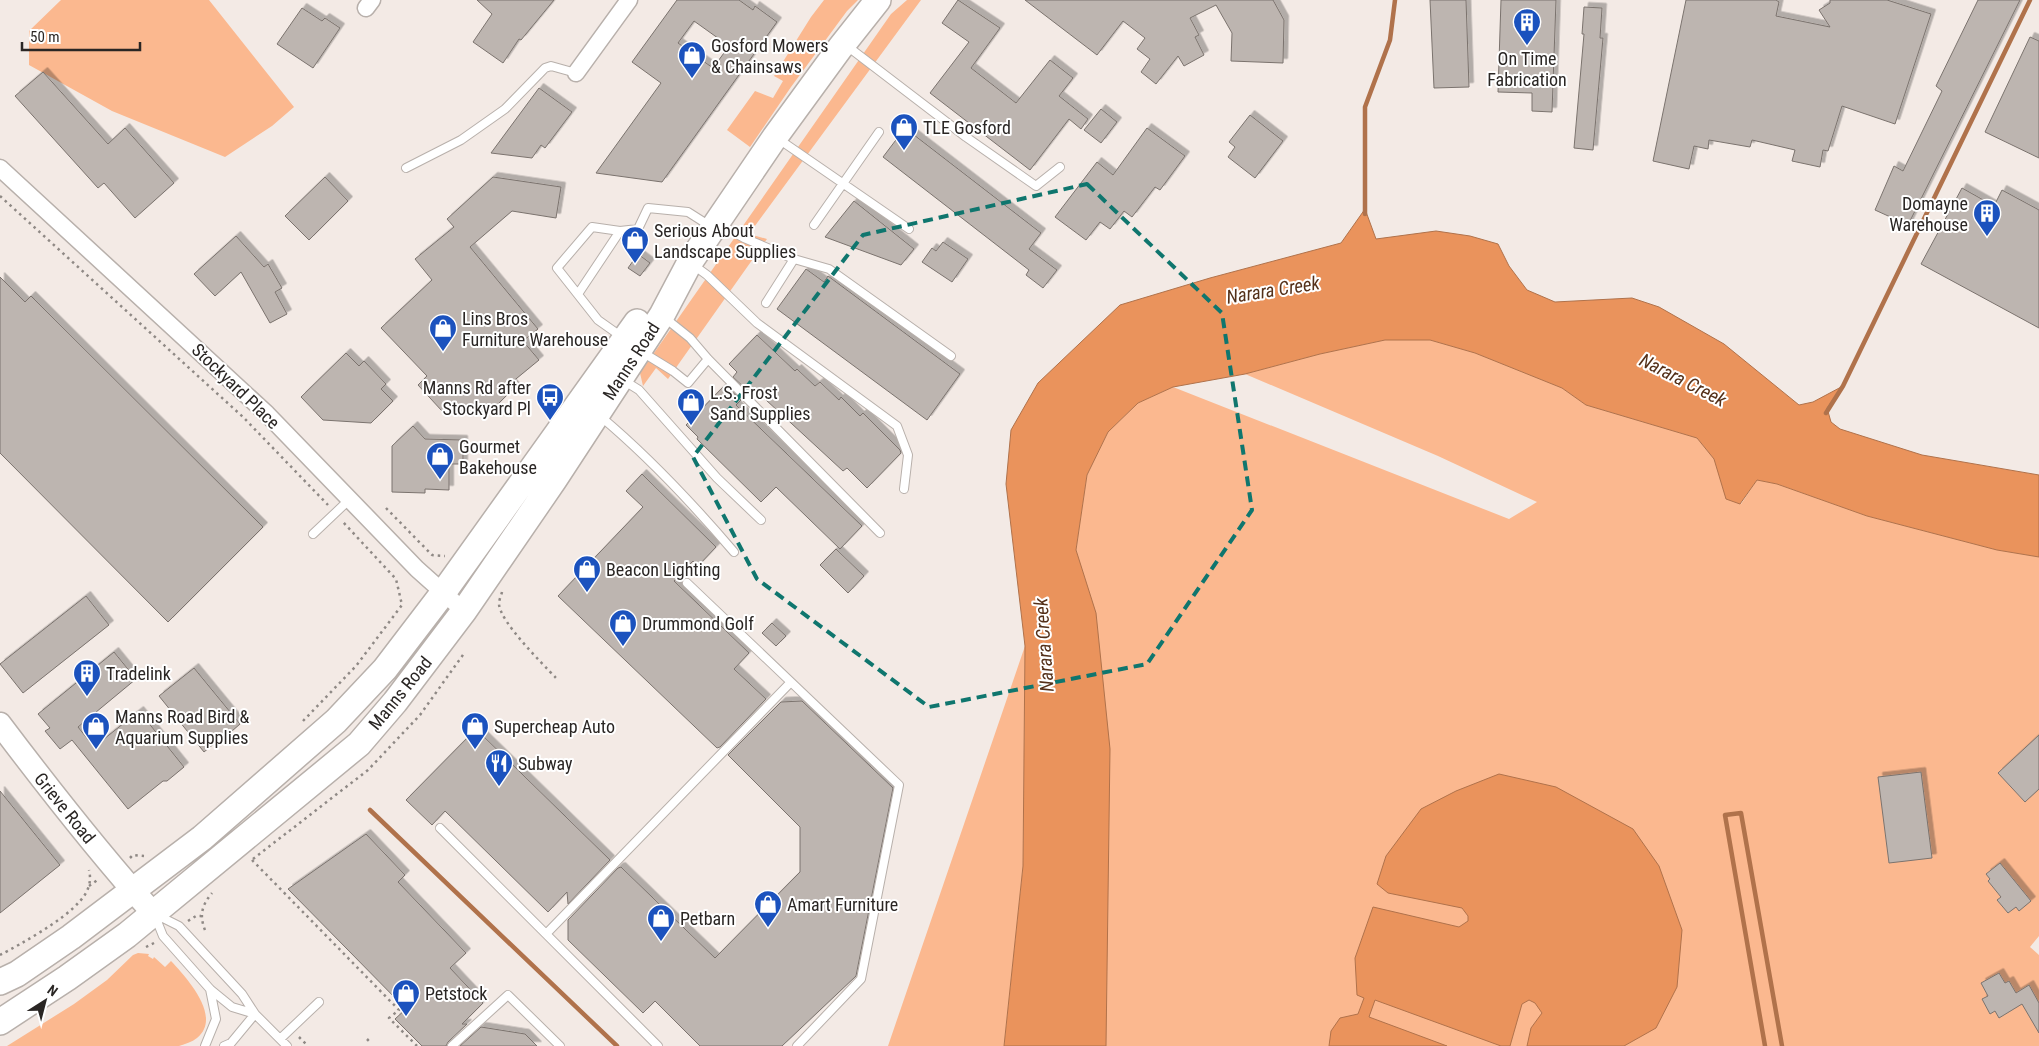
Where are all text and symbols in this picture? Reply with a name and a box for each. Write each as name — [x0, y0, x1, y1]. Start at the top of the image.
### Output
building icon: On Time Fabrication — [1512, 7, 1542, 46]
scale bar — [22, 20, 140, 52]
text: 50 m — [30, 28, 60, 46]
place label: Gosford Mowers & Chainsaws — [711, 35, 828, 77]
shop icon: Gosford Mowers & Chainsaws — [677, 40, 707, 79]
place label: On Time Fabrication — [1487, 48, 1567, 90]
shop icon: TLE Gosford — [889, 112, 919, 151]
place label: TLE Gosford — [923, 117, 1011, 138]
place label: Domayne Warehouse — [1889, 193, 1968, 235]
building icon: Domayne Warehouse — [1972, 198, 2002, 237]
place label: Serious About Landscape Supplies — [654, 220, 796, 262]
shop icon: Serious About Landscape Supplies — [620, 225, 650, 264]
water label: Narara Creek — [1225, 271, 1322, 309]
place label: Lins Bros Furniture Warehouse — [462, 308, 608, 350]
shop icon: Lins Bros Furniture Warehouse — [428, 313, 458, 352]
street label: Manns Road — [598, 318, 664, 404]
street label: Stockyard Place — [188, 339, 284, 433]
water label: Narara Creek — [1636, 348, 1731, 412]
place label: Manns Rd after Stockyard Pl — [423, 377, 532, 419]
bus stop icon: Manns Rd after Stockyard Pl — [535, 382, 565, 421]
place label: L.S. Frost Sand Supplies — [710, 382, 810, 424]
shop icon: L.S. Frost Sand Supplies — [676, 387, 706, 426]
place label: Gourmet Bakehouse — [459, 436, 537, 478]
shop icon: Gourmet Bakehouse — [425, 441, 455, 480]
shop icon: Beacon Lighting — [572, 554, 602, 593]
place label: Beacon Lighting — [606, 559, 720, 580]
water label: Narara Creek — [1029, 597, 1059, 693]
shop icon: Drummond Golf — [608, 608, 638, 647]
place label: Drummond Golf — [642, 613, 754, 634]
street label: Manns Road — [364, 652, 436, 734]
building icon: Tradelink — [72, 658, 102, 697]
place label: Tradelink — [106, 663, 171, 684]
place label: Manns Road Bird & Aquarium Supplies — [115, 706, 250, 748]
shop icon: Manns Road Bird & Aquarium Supplies — [81, 711, 111, 750]
shop icon: Supercheap Auto — [460, 711, 490, 750]
place label: Supercheap Auto — [494, 716, 615, 737]
restaurant icon: Subway — [484, 748, 514, 787]
place label: Subway — [518, 753, 573, 774]
street label: Grieve Road — [30, 768, 100, 848]
shop icon: Amart Furniture — [753, 889, 783, 928]
place label: Amart Furniture — [787, 894, 898, 915]
shop icon: Petbarn — [646, 903, 676, 942]
place label: Petbarn — [680, 908, 735, 929]
north arrow — [20, 976, 70, 1026]
shop icon: Petstock — [391, 978, 421, 1017]
text: N — [44, 981, 61, 999]
place label: Petstock — [425, 983, 487, 1004]

